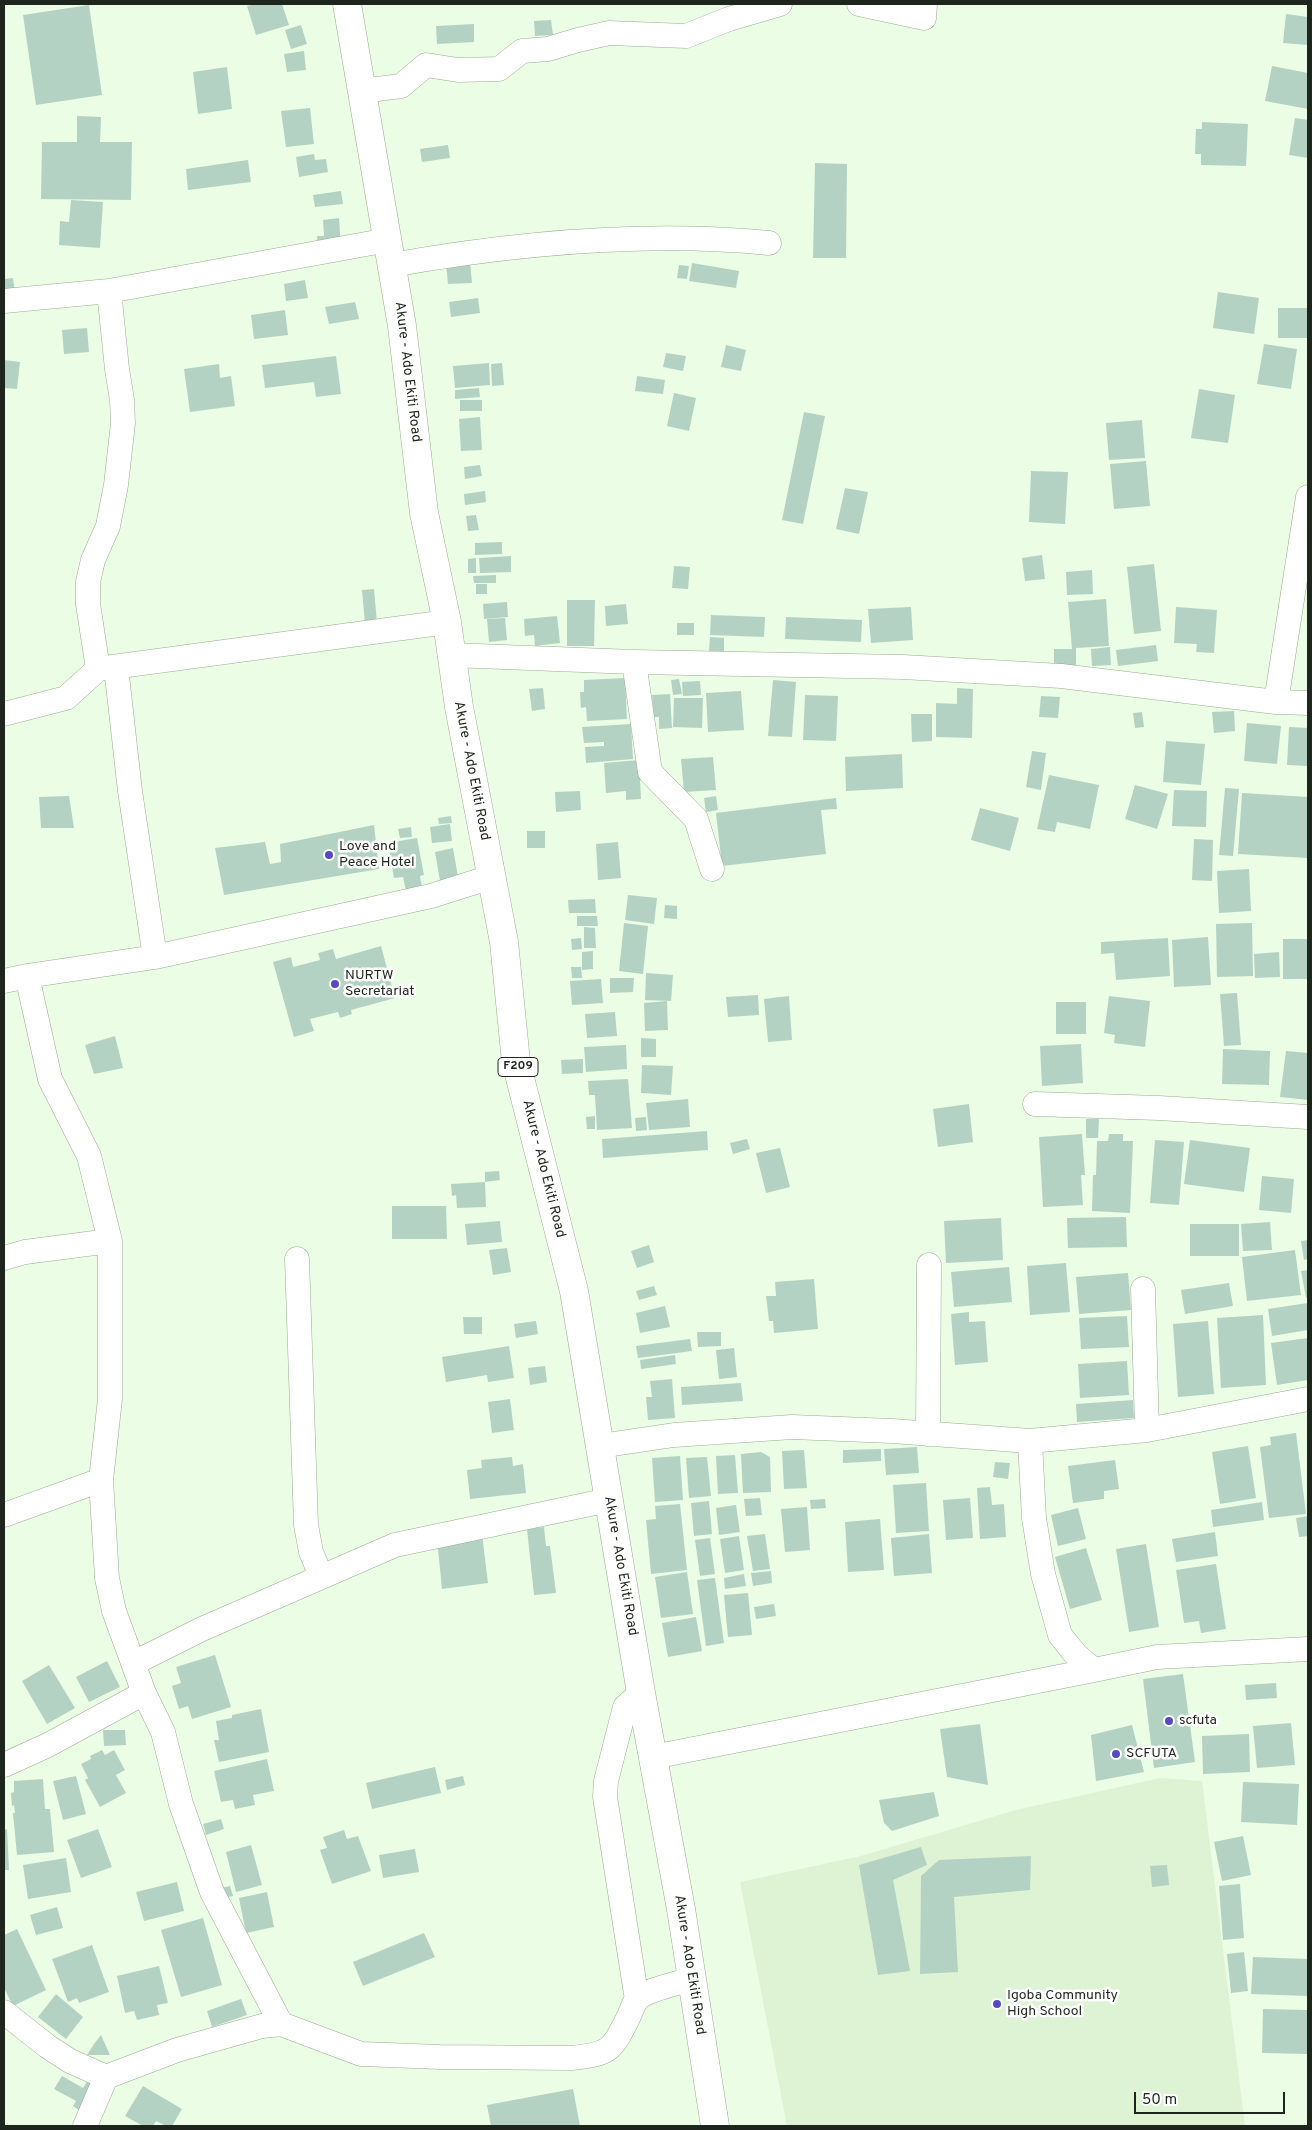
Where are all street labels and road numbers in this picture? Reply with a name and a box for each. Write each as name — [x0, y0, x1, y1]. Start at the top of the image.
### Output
street label: Akure - Ado Ekiti Road — [390, 301, 424, 443]
street label: Akure - Ado Ekiti Road — [449, 700, 493, 842]
road number: F209 — [498, 1058, 538, 1076]
street label: Akure - Ado Ekiti Road — [518, 1098, 568, 1240]
street label: Akure - Ado Ekiti Road — [599, 1495, 641, 1637]
street label: Akure - Ado Ekiti Road — [670, 1894, 708, 2036]

